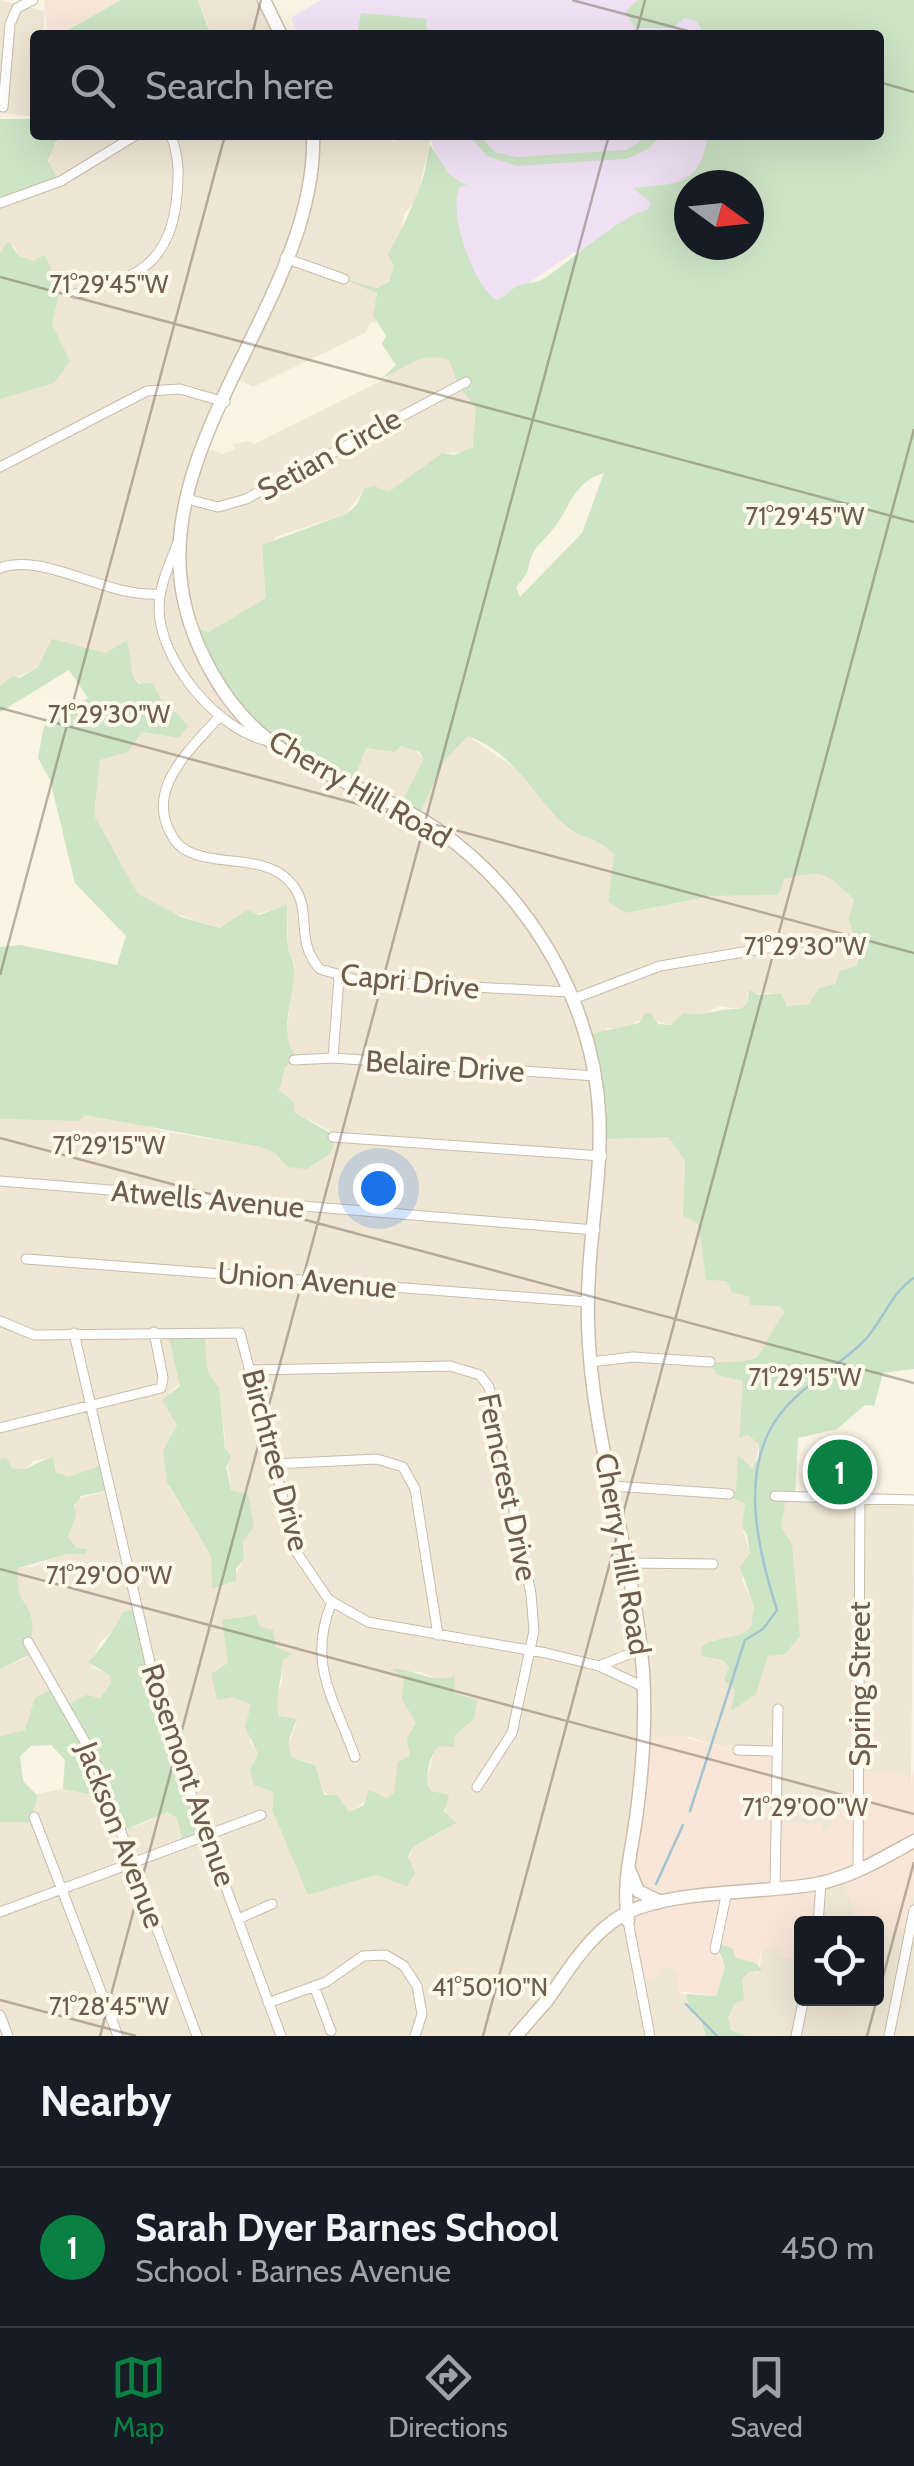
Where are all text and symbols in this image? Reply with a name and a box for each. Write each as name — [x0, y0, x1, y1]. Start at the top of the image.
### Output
search box — [30, 30, 884, 140]
icon: search — [65, 58, 120, 113]
text: Search here — [145, 62, 334, 109]
north arrow — [674, 170, 764, 260]
text: 71°29'45"W — [50, 269, 169, 299]
street label: Setian Circle — [251, 400, 407, 508]
text: 71°29'45"W — [746, 501, 865, 531]
text: 71°29'30"W — [48, 699, 170, 729]
street label: Cherry Hill Road — [262, 722, 458, 856]
text: 71°29'30"W — [744, 931, 866, 961]
street label: Capri Drive — [339, 955, 481, 1007]
street label: Belaire Drive — [364, 1042, 526, 1090]
text: 71°29'15"W — [53, 1130, 166, 1160]
your location — [353, 1163, 404, 1214]
street label: Atwells Avenue — [110, 1172, 306, 1226]
street label: Union Avenue — [216, 1254, 398, 1306]
text: 71°29'15"W — [749, 1362, 862, 1392]
street label: Birchtree Drive — [234, 1365, 318, 1555]
street label: Ferncrest Drive — [470, 1390, 546, 1584]
pin: 1 — [808, 1434, 872, 1510]
street label: Cherry Hill Road — [587, 1450, 659, 1658]
text: 71°29'00"W — [46, 1560, 172, 1590]
street label: Spring Street — [841, 1601, 878, 1767]
street label: Rosemont Avenue — [134, 1659, 244, 1891]
street label: Jackson Avenue — [68, 1736, 173, 1933]
text: 71°29'00"W — [742, 1792, 868, 1822]
map controls — [794, 1916, 884, 2006]
button: locate — [794, 1916, 884, 2006]
text: 41°50'10"N — [432, 1972, 548, 2002]
text: 71°28'45"W — [49, 1991, 169, 2021]
text: Nearby — [40, 2075, 172, 2127]
text: Sarah Dyer Barnes School — [135, 2204, 559, 2251]
text: 1 — [67, 2228, 78, 2267]
text: 450 m — [781, 2228, 874, 2267]
text: School · Barnes Avenue — [135, 2251, 451, 2290]
tab: Map — [111, 2350, 166, 2444]
tab: Directions — [388, 2350, 508, 2444]
tab: Saved — [730, 2350, 803, 2444]

